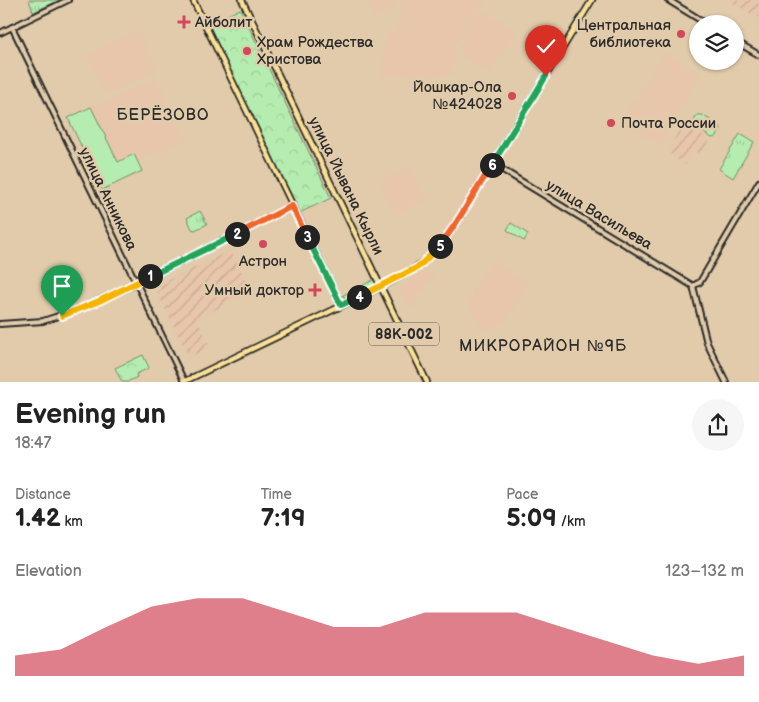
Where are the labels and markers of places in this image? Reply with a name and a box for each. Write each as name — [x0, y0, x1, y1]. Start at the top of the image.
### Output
place label: Айболит — [194, 13, 252, 32]
marker: Айболит — [177, 15, 191, 29]
place label: Центральная библиотека — [577, 16, 671, 52]
pin — [525, 25, 567, 76]
marker: Центральная библиотека — [675, 28, 687, 40]
place label: Храм Рождества Христова — [257, 33, 374, 69]
marker: Храм Рождества Христова — [241, 45, 253, 57]
place label: Йошкар-Ола №424028 — [413, 78, 502, 114]
marker: Йошкар-Ола №424028 — [506, 90, 518, 102]
place label: Почта России — [621, 114, 716, 133]
marker: Почта России — [605, 117, 617, 129]
pin: 6 — [480, 152, 504, 178]
pin: 2 — [224, 222, 250, 246]
pin: 3 — [294, 224, 320, 250]
pin: 5 — [428, 234, 452, 258]
marker: Астрон — [257, 238, 269, 250]
place label: Астрон — [238, 252, 287, 271]
pin: 1 — [138, 264, 162, 288]
pin — [41, 265, 83, 316]
place label: Умный доктор — [205, 281, 305, 300]
marker: Умный доктор — [308, 283, 322, 297]
pin: 4 — [346, 284, 372, 310]

